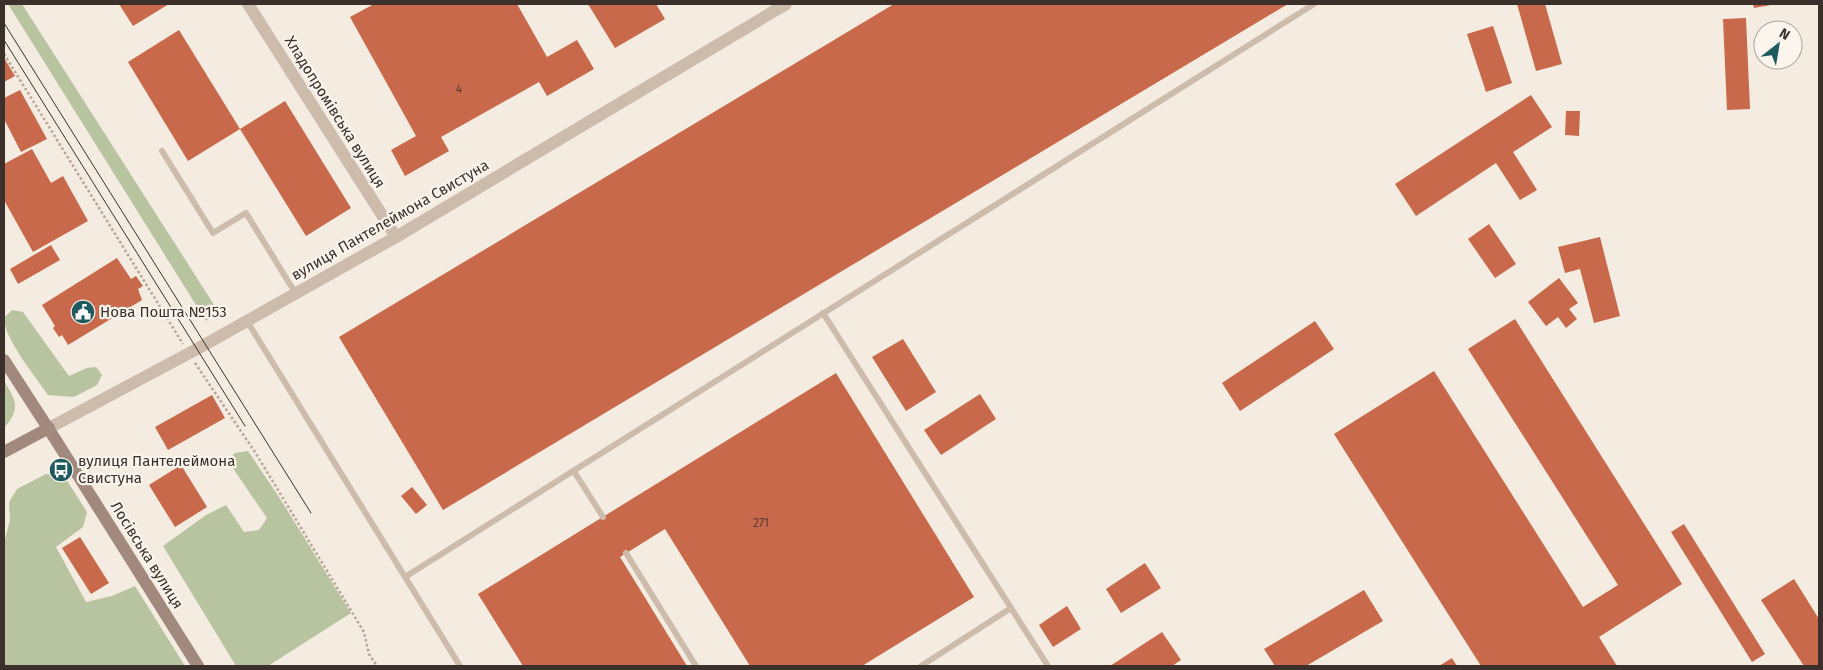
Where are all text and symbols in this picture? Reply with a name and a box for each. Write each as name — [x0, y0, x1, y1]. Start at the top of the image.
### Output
north arrow — [1753, 20, 1803, 70]
text: N — [1776, 25, 1793, 44]
street label: Хладопромівська вулиця — [281, 33, 389, 191]
house number: 4 — [456, 82, 463, 96]
street label: вулиця Пантелеймона Свистуна — [288, 156, 492, 284]
public building icon: Нова Пошта №153 — [70, 299, 96, 325]
place label: Нова Пошта №153 — [100, 303, 227, 321]
place label: вулиця Пантелеймона Свистуна — [78, 452, 235, 487]
bus stop icon: вулиця Пантелеймона Свистуна — [48, 457, 74, 483]
street label: Лосівська вулиця — [107, 498, 187, 612]
house number: 271 — [753, 516, 769, 530]

